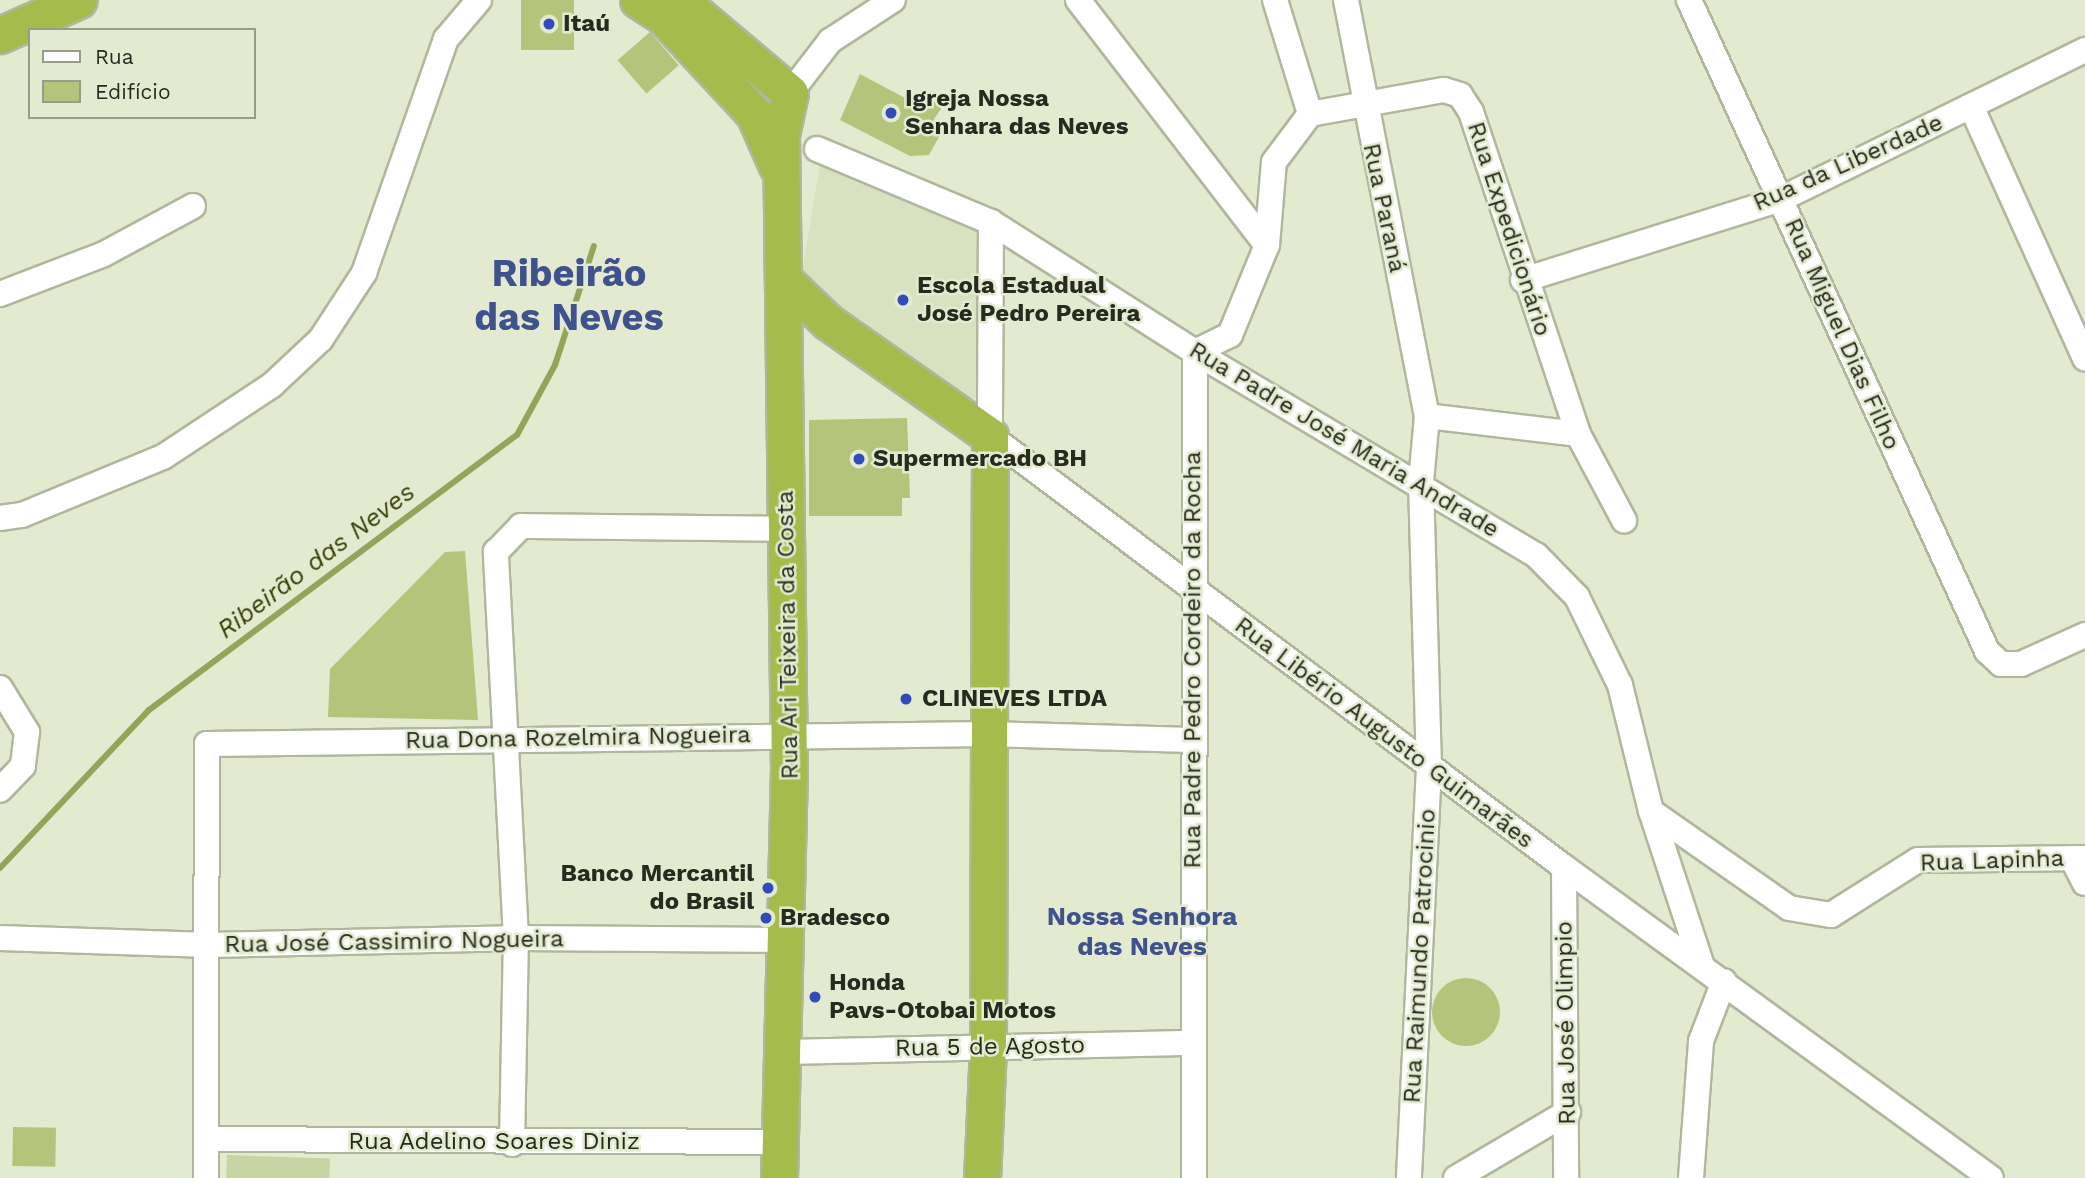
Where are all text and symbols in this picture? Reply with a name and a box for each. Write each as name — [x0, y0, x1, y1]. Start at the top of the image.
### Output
place label: Itaú — [563, 10, 610, 38]
marker: Itaú — [541, 16, 557, 32]
legend — [28, 28, 256, 119]
text: Rua — [95, 44, 134, 69]
text: Edifício — [95, 79, 171, 104]
place label: Igreja Nossa Senhara das Neves — [905, 85, 1129, 141]
marker: Igreja Nossa Senhara das Neves — [883, 105, 899, 121]
street label: Rua da Liberdade — [1748, 108, 1948, 218]
street label: Rua Expedicionário — [1461, 118, 1557, 340]
street label: Rua Paraná — [1356, 140, 1412, 276]
street label: Rua Miguel Dias Filho — [1778, 213, 1906, 455]
district label: Ribeirão das Neves — [474, 251, 664, 340]
place label: Escola Estadual José Pedro Pereira — [917, 272, 1140, 328]
marker: Escola Estadual José Pedro Pereira — [895, 292, 911, 308]
street label: Rua Padre José Maria Andrade — [1183, 335, 1505, 545]
place label: Supermercado BH — [873, 445, 1087, 473]
marker: Supermercado BH — [851, 451, 867, 467]
street label: Rua Padre Pedro Cordeiro da Rocha — [1179, 451, 1207, 869]
water label: Ribeirão das Neves — [211, 477, 421, 645]
street label: Rua Ari Teixeira da Costa — [771, 489, 805, 781]
street label: Rua Libério Augusto Guimarães — [1228, 611, 1540, 855]
place label: CLINEVES LTDA — [922, 685, 1107, 713]
marker: CLINEVES LTDA — [896, 689, 916, 709]
street label: Rua Dona Rozelmira Nogueira — [404, 721, 752, 755]
street label: Rua Raimundo Patrocinio — [1398, 808, 1442, 1104]
street label: Rua Lapinha — [1919, 844, 2065, 878]
place label: Banco Mercantil do Brasil — [560, 860, 754, 916]
marker: Banco Mercantil do Brasil — [760, 880, 776, 896]
district label: Nossa Senhora das Neves — [1047, 901, 1237, 962]
place label: Bradesco — [780, 904, 890, 932]
marker: Bradesco — [758, 910, 774, 926]
street label: Rua José Olimpio — [1550, 920, 1582, 1126]
street label: Rua José Cassimiro Nogueira — [224, 925, 564, 959]
place label: Honda Pavs-Otobai Motos — [829, 969, 1056, 1025]
marker: Honda Pavs-Otobai Motos — [807, 989, 823, 1005]
street label: Rua 5 de Agosto — [894, 1031, 1086, 1063]
street label: Rua Adelino Soares Diniz — [347, 1128, 641, 1156]

